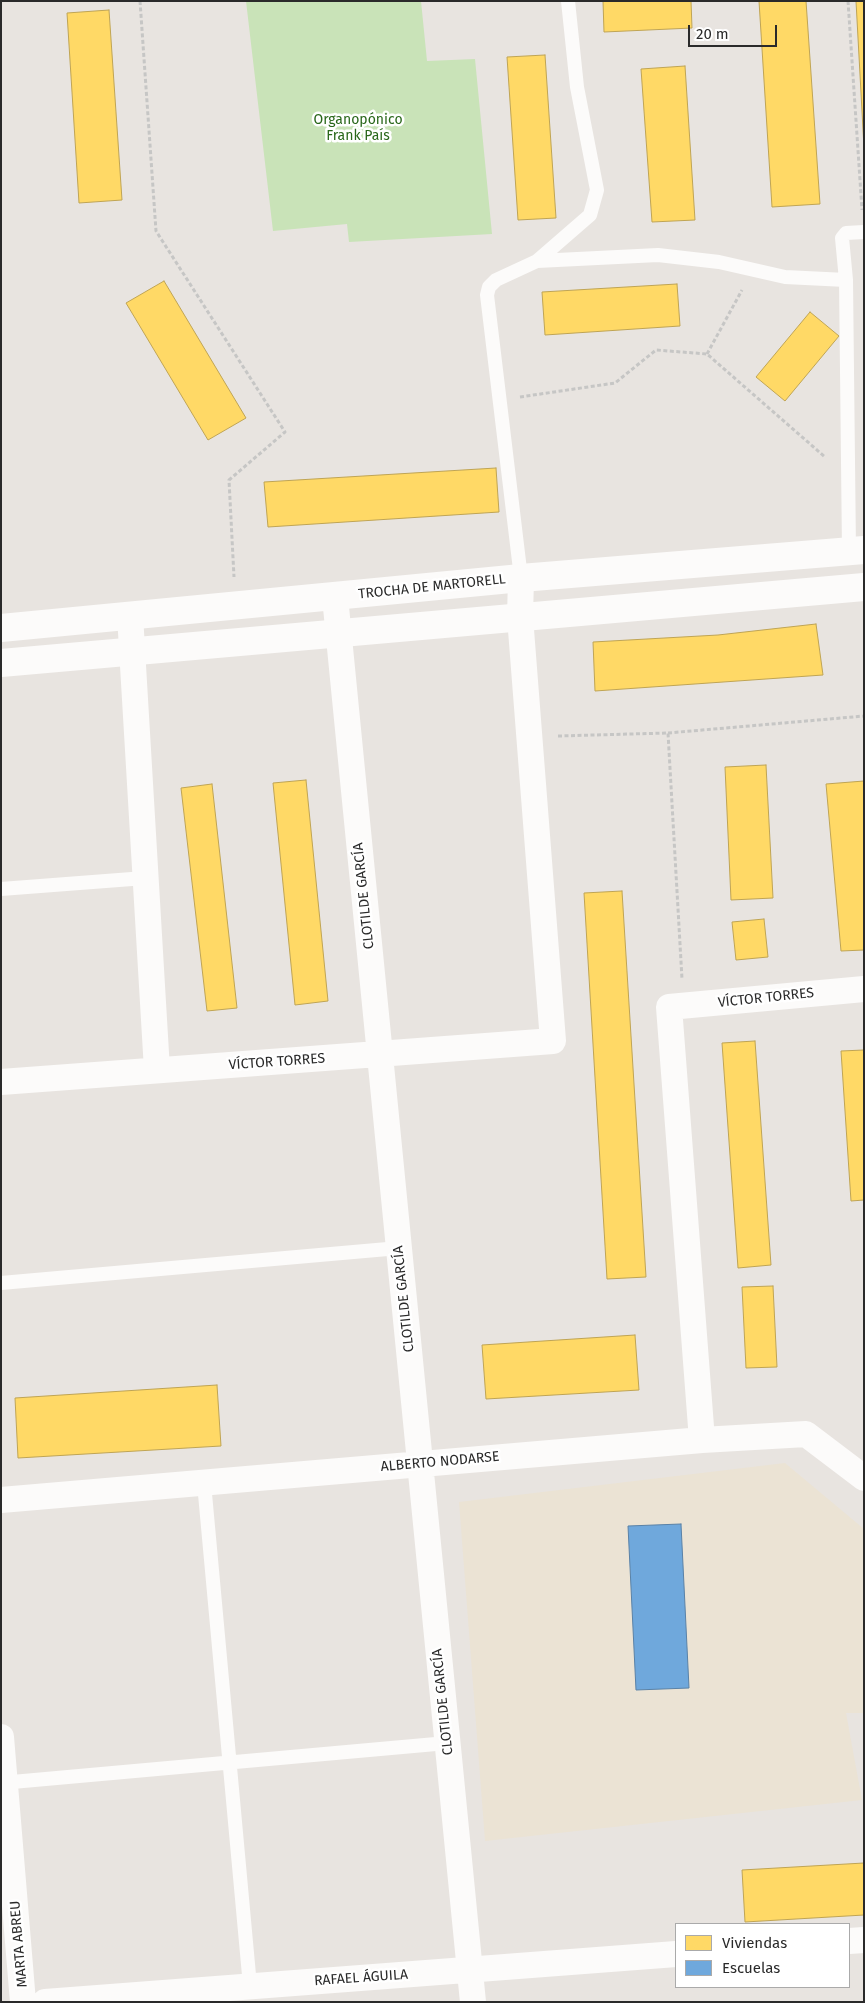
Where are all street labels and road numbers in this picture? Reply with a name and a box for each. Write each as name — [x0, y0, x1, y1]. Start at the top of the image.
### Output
street label: TROCHA DE MARTORELL — [358, 571, 506, 603]
street label: CLOTILDE GARCÍA — [350, 842, 378, 950]
street label: VÍCTOR TORRES — [717, 985, 815, 1011]
street label: VÍCTOR TORRES — [228, 1050, 326, 1074]
street label: CLOTILDE GARCÍA — [390, 1245, 418, 1353]
street label: ALBERTO NODARSE — [380, 1448, 500, 1476]
street label: CLOTILDE GARCÍA — [429, 1648, 457, 1756]
street label: MARTA ABREU — [7, 1900, 31, 1988]
street label: RAFAEL ÁGUILA — [314, 1966, 408, 1990]

